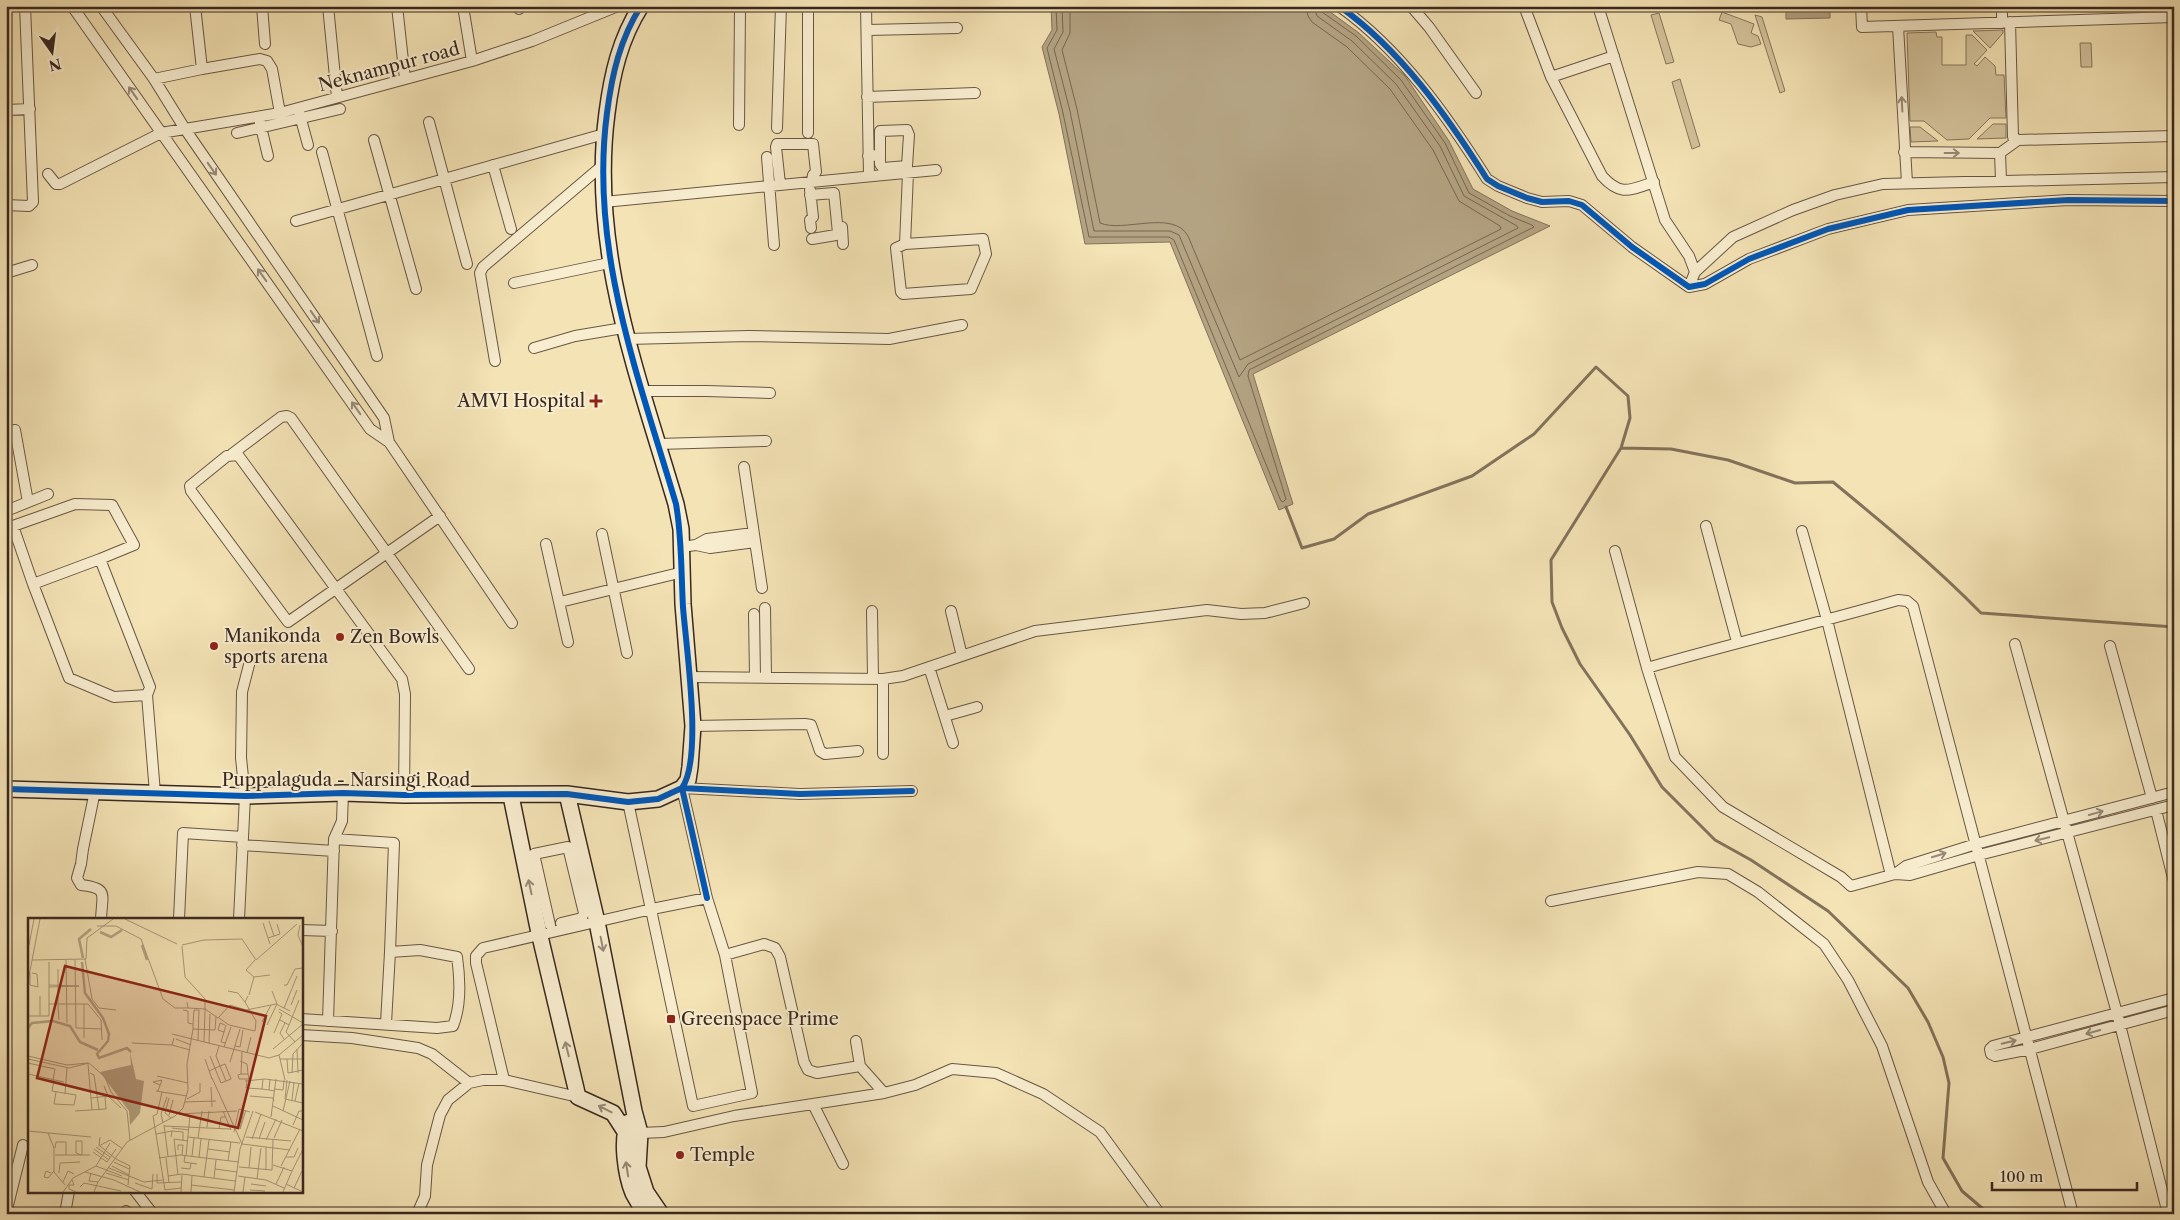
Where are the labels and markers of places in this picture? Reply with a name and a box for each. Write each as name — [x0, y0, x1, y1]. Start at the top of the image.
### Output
place label: AMVI Hospital — [456, 390, 585, 412]
marker: AMVI Hospital — [589, 394, 603, 408]
place label: Manikonda sports arena — [224, 625, 329, 668]
place label: Zen Bowls — [350, 626, 439, 648]
marker: Zen Bowls — [334, 631, 346, 643]
marker: Manikonda sports arena — [208, 640, 220, 652]
place label: Greenspace Prime — [681, 1008, 839, 1030]
marker: Greenspace Prime — [665, 1013, 677, 1025]
place label: Temple — [690, 1144, 755, 1166]
marker: Temple — [674, 1149, 686, 1161]

